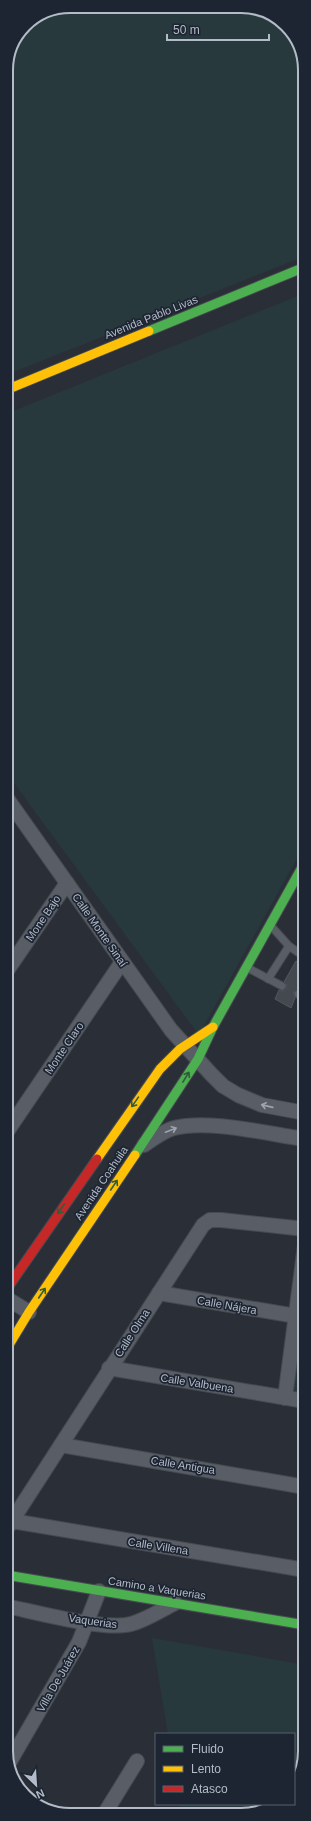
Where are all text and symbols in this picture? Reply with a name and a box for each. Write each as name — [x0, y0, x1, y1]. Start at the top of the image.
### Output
scale bar — [167, 16, 269, 42]
text: 50 m — [173, 23, 200, 37]
street label: Avenida Pablo Livas — [103, 293, 200, 341]
street label: Calle Monte Sinaí — [70, 891, 130, 969]
street label: Mone Bajo — [23, 893, 63, 943]
street label: Monte Claro — [42, 1020, 86, 1076]
one-way arrow — [183, 1071, 191, 1083]
one-way arrow — [131, 1096, 139, 1107]
one-way arrow — [260, 1101, 273, 1109]
one-way arrow — [164, 1126, 176, 1134]
street label: Avenida Coahuila — [72, 1143, 131, 1222]
one-way arrow — [110, 1180, 118, 1191]
one-way arrow — [57, 1203, 65, 1215]
one-way arrow — [38, 1288, 46, 1299]
street label: Calle Nájera — [196, 1294, 259, 1316]
street label: Calle Olma — [112, 1306, 152, 1359]
street label: Calle Valbuena — [160, 1371, 235, 1395]
street label: Calle Antigua — [150, 1454, 217, 1476]
street label: Calle Villena — [127, 1535, 190, 1557]
street label: Camino a Vaquerias — [107, 1574, 207, 1602]
street label: Vaquerias — [68, 1612, 118, 1630]
street label: Villa De Juárez — [34, 1644, 82, 1714]
legend — [155, 1733, 295, 1805]
text: Fluido — [191, 1742, 224, 1756]
text: Lento — [191, 1762, 221, 1776]
north arrow — [16, 1765, 56, 1805]
text: Atasco — [191, 1782, 228, 1796]
text: N — [34, 1787, 46, 1801]

